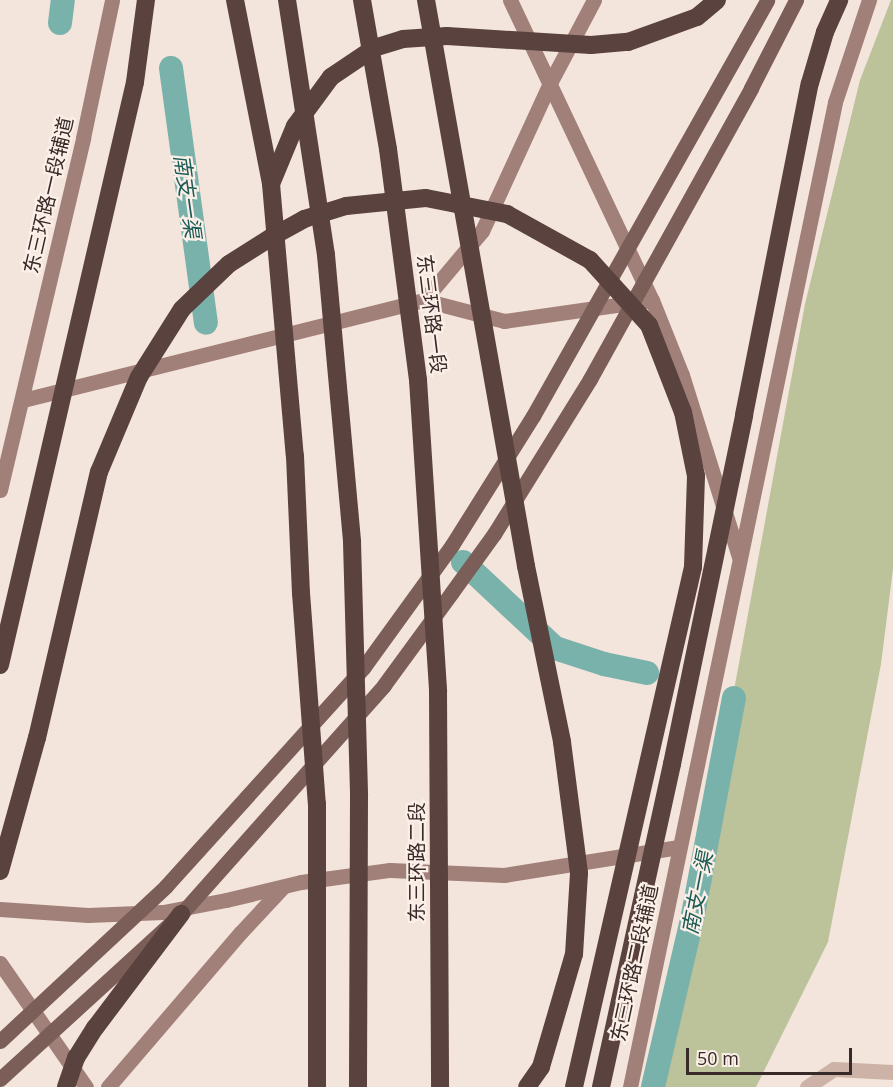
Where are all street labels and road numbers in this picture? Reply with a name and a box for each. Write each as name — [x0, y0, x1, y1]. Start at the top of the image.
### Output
street label: 东三环路一段辅道 — [18, 114, 78, 276]
street label: 东三环路一段 — [413, 253, 451, 375]
street label: 东三环路二段 — [404, 802, 428, 922]
street label: 东三环路二段辅道 — [606, 882, 662, 1044]

